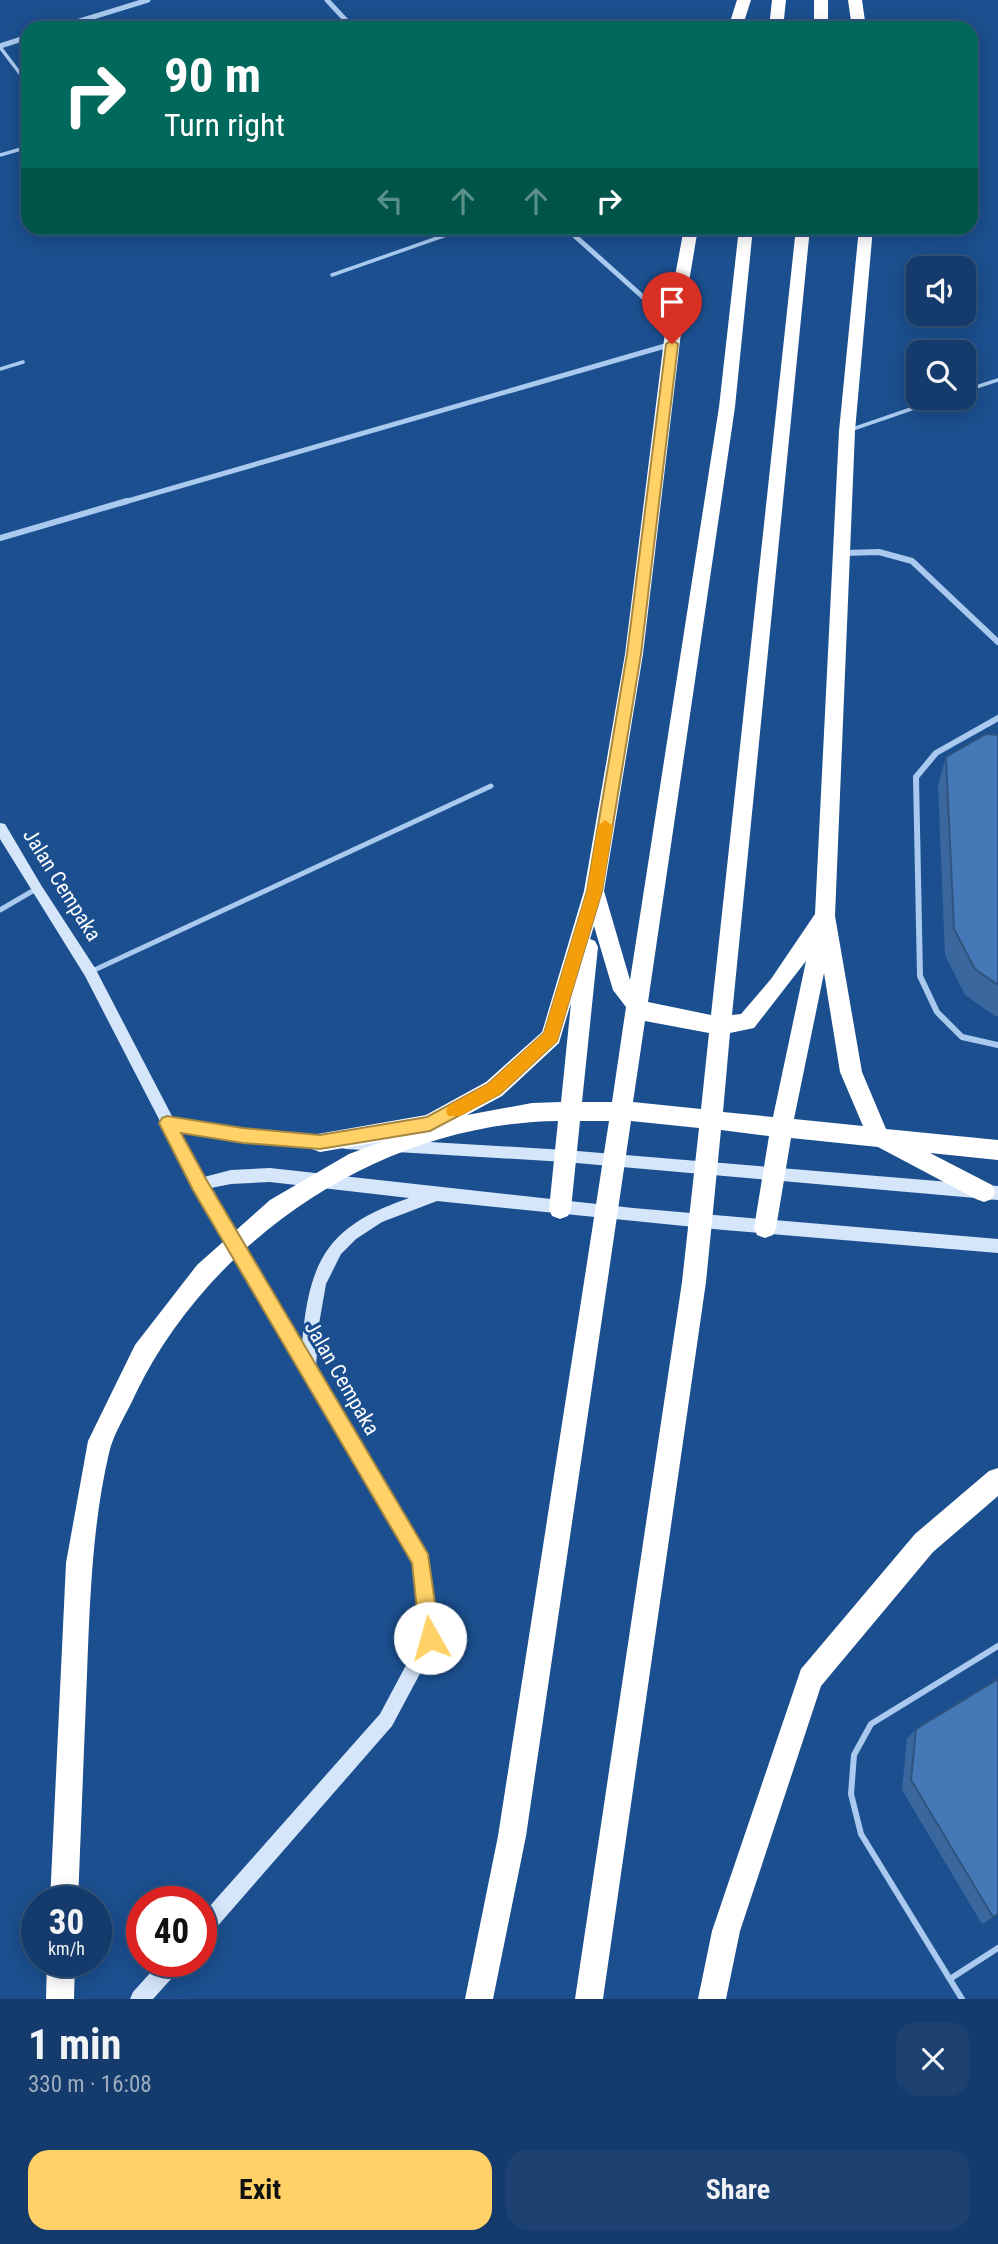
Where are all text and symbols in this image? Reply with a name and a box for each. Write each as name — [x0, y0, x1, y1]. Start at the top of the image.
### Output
text: 90 m — [164, 47, 261, 104]
icon: right — [49, 49, 140, 140]
text: Turn right — [164, 106, 285, 144]
icon: left — [371, 182, 409, 220]
icon: ahead — [444, 182, 482, 220]
icon: ahead — [517, 182, 555, 220]
icon: right — [590, 182, 628, 220]
map controls — [906, 256, 976, 410]
button: sound — [906, 256, 976, 326]
pin — [642, 272, 702, 344]
icon: arrive — [653, 283, 691, 321]
button: search — [906, 340, 976, 410]
street label: Jalan Cempaka — [18, 825, 106, 945]
street label: Jalan Cempaka — [300, 1317, 384, 1439]
position arrow — [393, 1601, 467, 1675]
speed limit sign: 40 — [126, 1886, 217, 1977]
text: 30 — [49, 1902, 84, 1943]
text: km/h — [48, 1938, 85, 1959]
text: 1 min — [28, 2020, 121, 2069]
button: close — [896, 2022, 970, 2096]
text: 330 m · 16:08 — [28, 2071, 152, 2098]
button: Exit — [28, 2150, 492, 2230]
button: Share — [506, 2150, 970, 2230]

